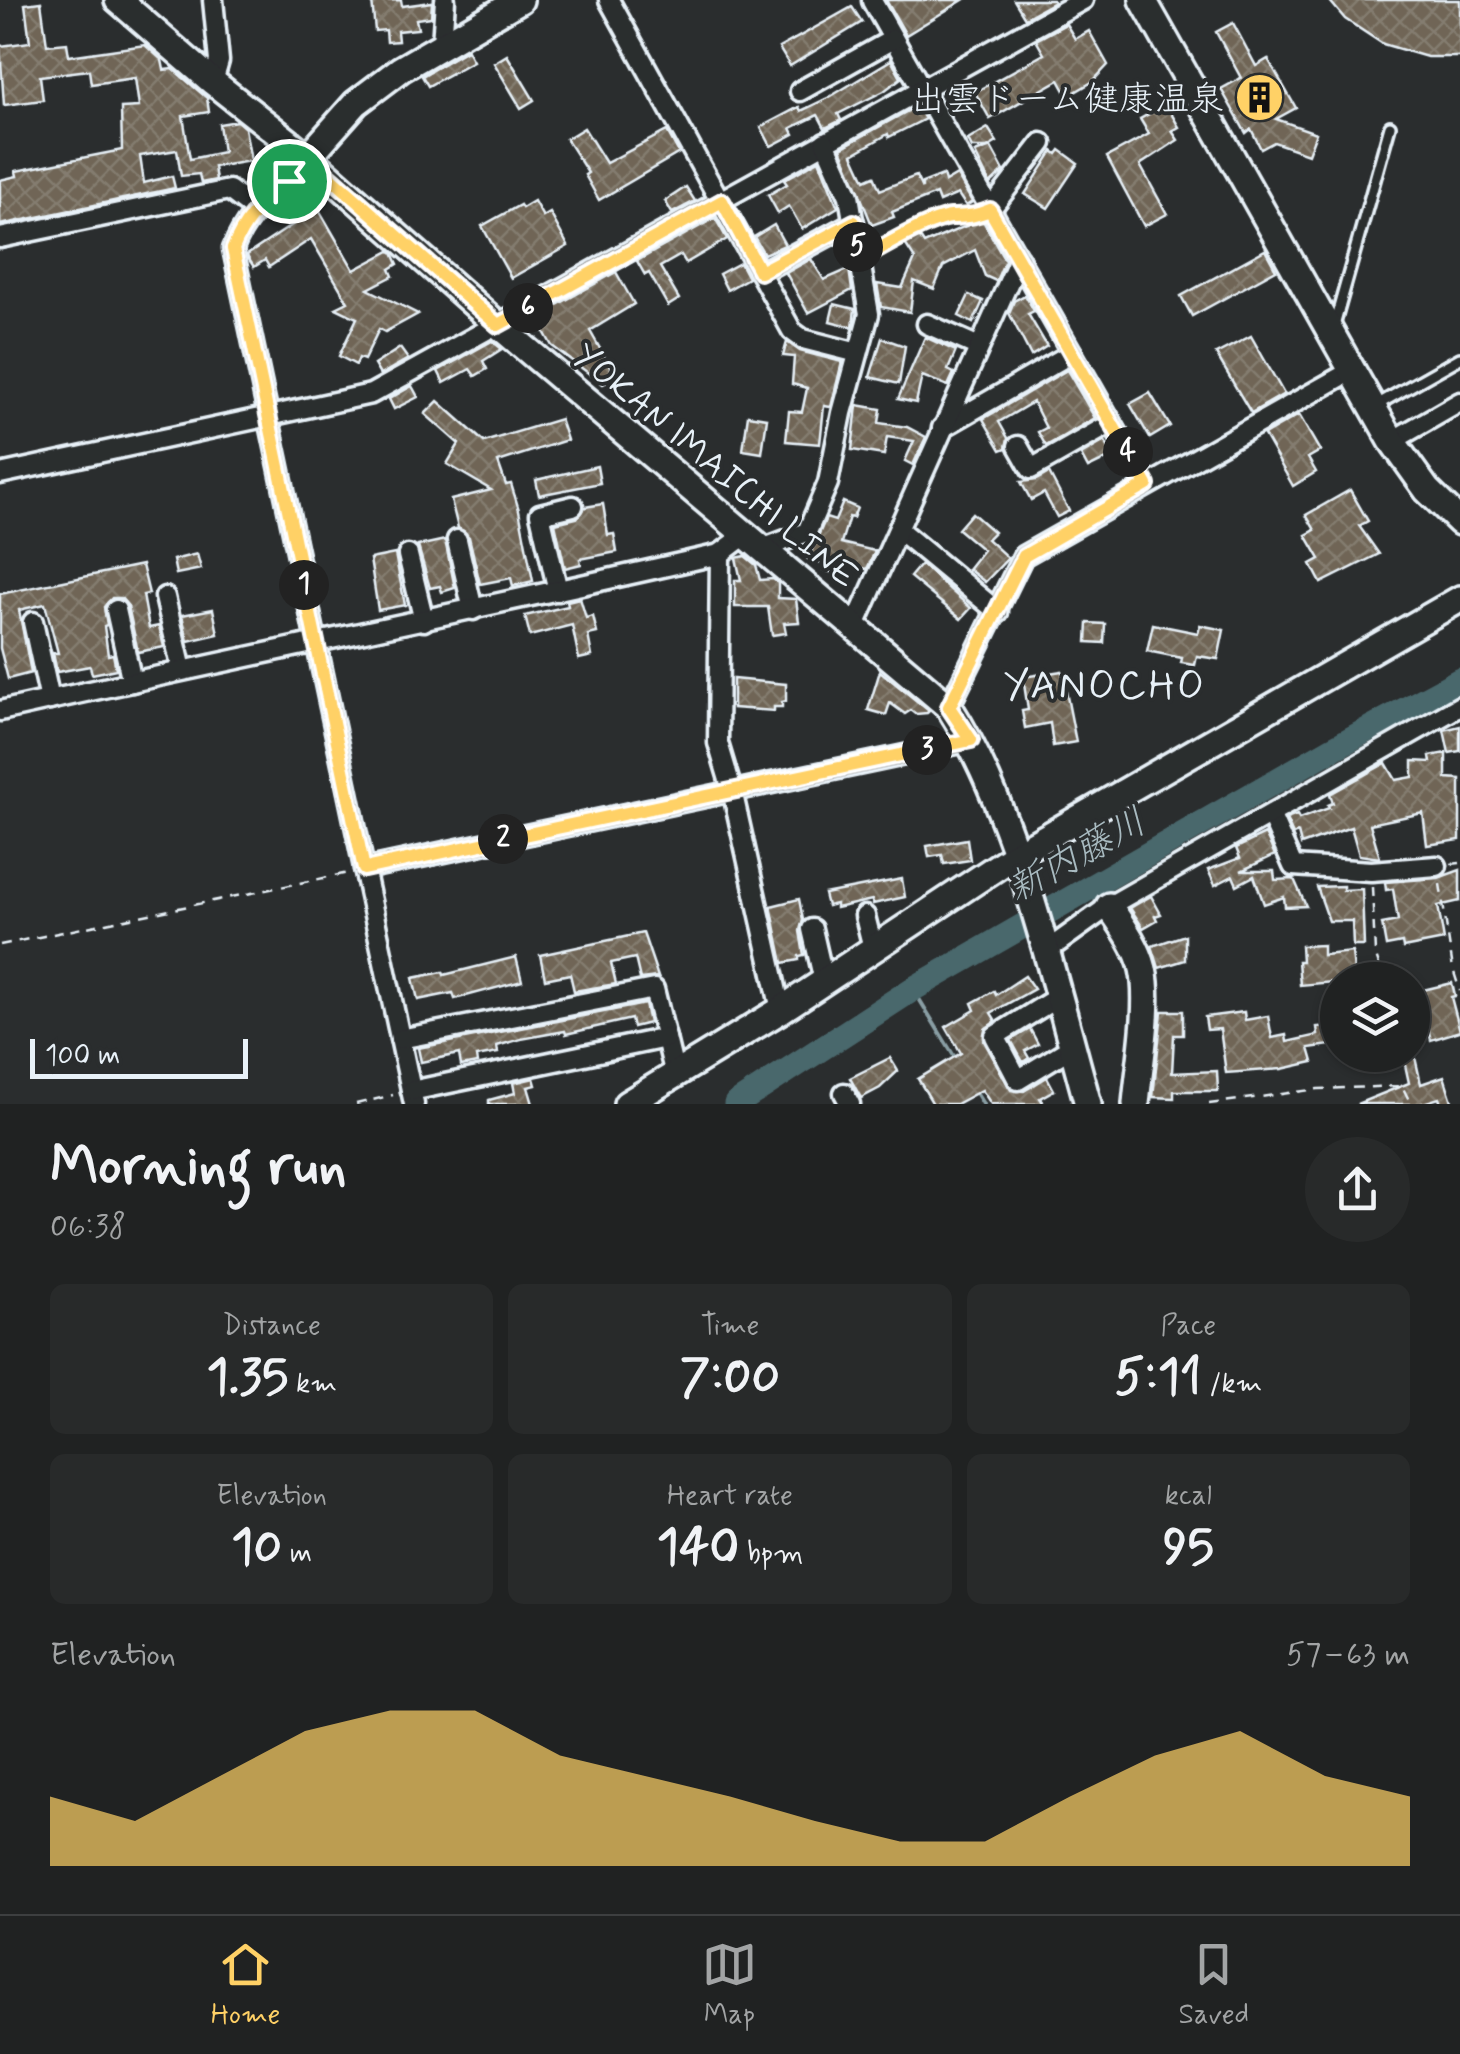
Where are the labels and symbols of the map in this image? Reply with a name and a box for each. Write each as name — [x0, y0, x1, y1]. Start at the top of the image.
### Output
building icon: 出雲ドーム健康温泉 — [1233, 72, 1285, 124]
place label: 出雲ドーム健康温泉 — [910, 77, 1224, 123]
pin — [247, 139, 332, 224]
pin: 5 — [833, 222, 883, 272]
pin: 6 — [503, 283, 553, 333]
street label: YOKAN IMAICHI LINE — [562, 334, 867, 599]
pin: 4 — [1103, 427, 1153, 477]
pin: 1 — [279, 560, 329, 610]
district label: YANOCHO — [1003, 661, 1207, 713]
pin: 3 — [902, 725, 952, 775]
water label: 新内藤川 — [999, 798, 1156, 914]
pin: 2 — [478, 814, 528, 864]
scale bar — [30, 1034, 248, 1078]

